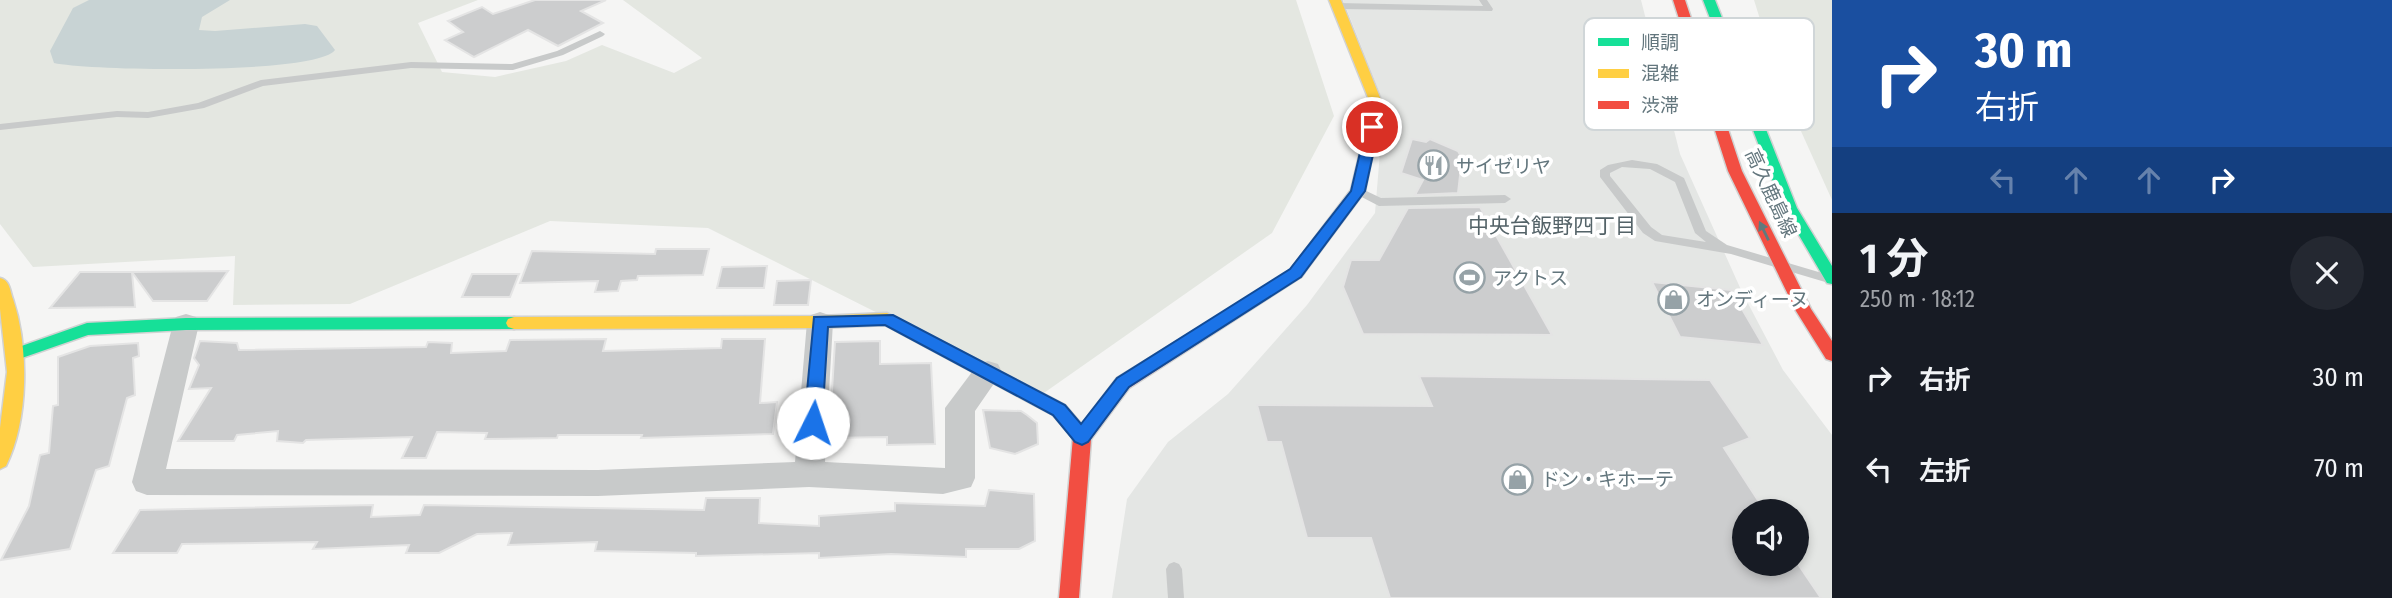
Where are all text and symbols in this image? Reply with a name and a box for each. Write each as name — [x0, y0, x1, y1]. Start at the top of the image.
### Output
legend — [1584, 18, 1814, 130]
text: 30 m — [1975, 21, 2073, 80]
icon: right — [1860, 28, 1951, 119]
text: 順調 — [1641, 31, 1679, 54]
text: 混雑 — [1641, 62, 1679, 85]
text: 右折 — [1975, 88, 2039, 126]
text: 渋滞 — [1641, 94, 1679, 117]
pin — [1342, 97, 1402, 157]
icon: arrive — [1353, 108, 1391, 146]
street label: 高久鹿島線 — [1740, 145, 1802, 241]
restaurant icon: サイゼリヤ — [1416, 149, 1450, 183]
place label: サイゼリヤ — [1456, 155, 1551, 178]
icon: left — [1984, 161, 2022, 199]
icon: ahead — [2057, 161, 2095, 199]
icon: ahead — [2130, 161, 2168, 199]
icon: right — [2203, 161, 2241, 199]
district label: 中央台飯野四丁目 — [1468, 213, 1636, 239]
one-way arrow — [1759, 221, 1770, 241]
text: 1 分 — [1860, 234, 1929, 284]
button: close — [2290, 236, 2364, 310]
sports icon: アクトス — [1453, 261, 1487, 295]
place label: アクトス — [1493, 267, 1568, 290]
shop icon: オンディーヌ — [1656, 282, 1690, 316]
text: 250 m · 18:12 — [1860, 285, 1975, 313]
place label: オンディーヌ — [1696, 288, 1809, 311]
icon: right — [1860, 359, 1898, 397]
text: 30 m — [2313, 362, 2364, 393]
text: 右折 — [1919, 365, 1971, 396]
position arrow — [776, 386, 850, 460]
icon: left — [1860, 450, 1898, 488]
text: 70 m — [2314, 453, 2364, 484]
text: 左折 — [1919, 456, 1971, 487]
shop icon: ドン・キホーテ — [1501, 462, 1535, 496]
place label: ドン・キホーテ — [1541, 468, 1674, 491]
map controls — [1732, 499, 1809, 576]
button: sound — [1732, 499, 1809, 576]

